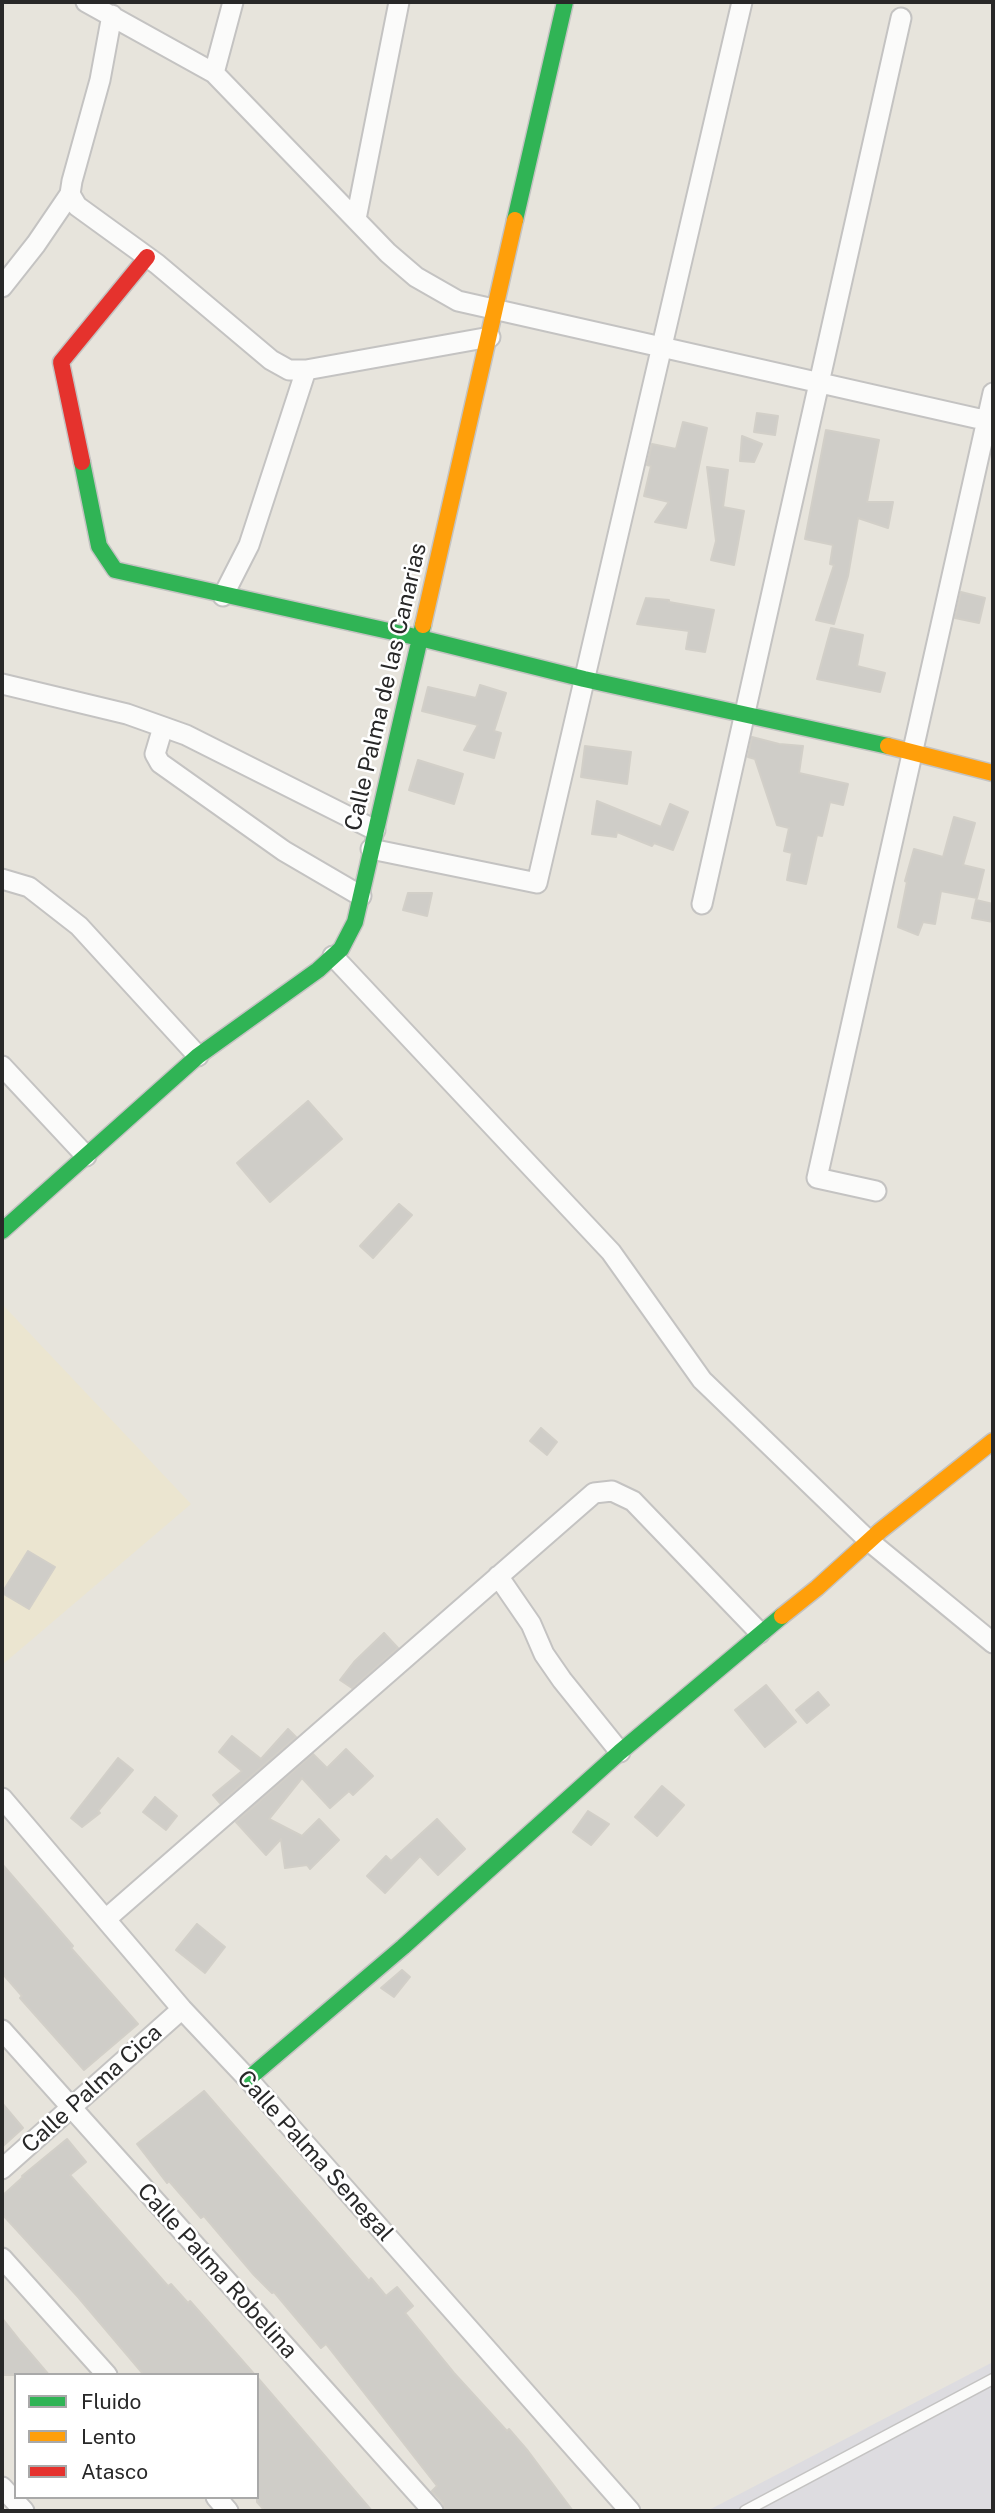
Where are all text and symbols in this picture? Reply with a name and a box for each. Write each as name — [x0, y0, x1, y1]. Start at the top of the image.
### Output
street label: Calle Palma de las Canarias — [339, 540, 433, 834]
street label: Calle Palma Cica — [16, 2019, 168, 2159]
street label: Calle Palma Senegal — [231, 2065, 399, 2247]
street label: Calle Palma Robelina — [131, 2178, 303, 2364]
legend — [14, 2373, 259, 2499]
text: Fluido — [81, 2389, 141, 2414]
text: Lento — [81, 2424, 136, 2449]
text: Atasco — [81, 2459, 148, 2484]

